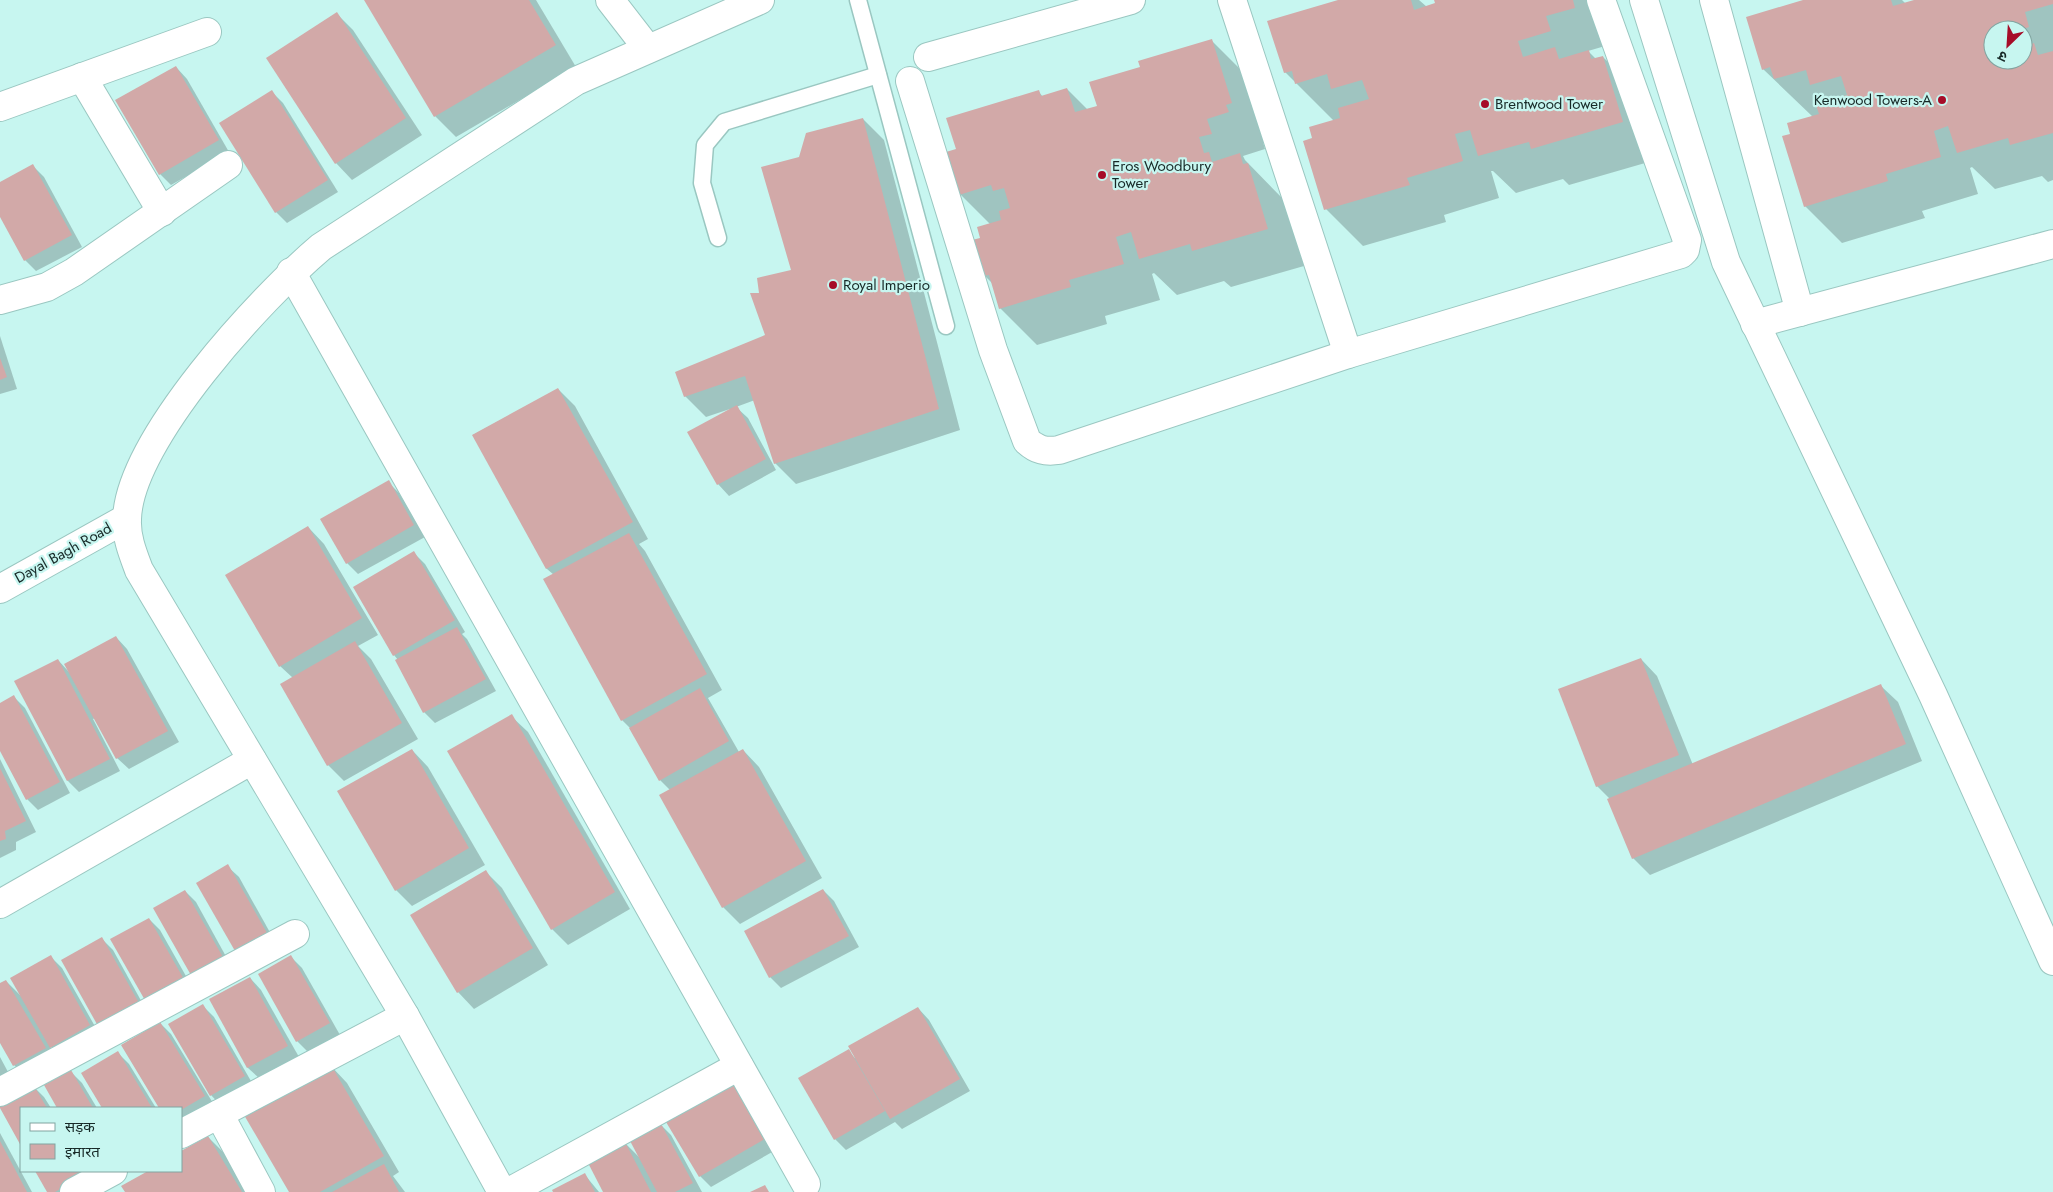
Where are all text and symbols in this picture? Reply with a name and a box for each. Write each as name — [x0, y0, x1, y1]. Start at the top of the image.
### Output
north arrow — [1983, 20, 2033, 70]
text: उ — [1994, 46, 2010, 68]
place label: Kenwood Towers-A — [1814, 89, 1932, 111]
place label: Brentwood Tower — [1495, 93, 1604, 115]
marker: Kenwood Towers-A — [1936, 94, 1948, 106]
marker: Brentwood Tower — [1479, 98, 1491, 110]
place label: Eros Woodbury Tower — [1112, 155, 1212, 194]
marker: Eros Woodbury Tower — [1096, 169, 1108, 181]
place label: Royal Imperio — [843, 274, 930, 296]
marker: Royal Imperio — [827, 279, 839, 291]
street label: Dayal Bagh Road — [10, 517, 116, 589]
legend — [20, 1107, 182, 1172]
text: सड़क — [65, 1116, 95, 1138]
text: इमारत — [65, 1141, 100, 1163]

